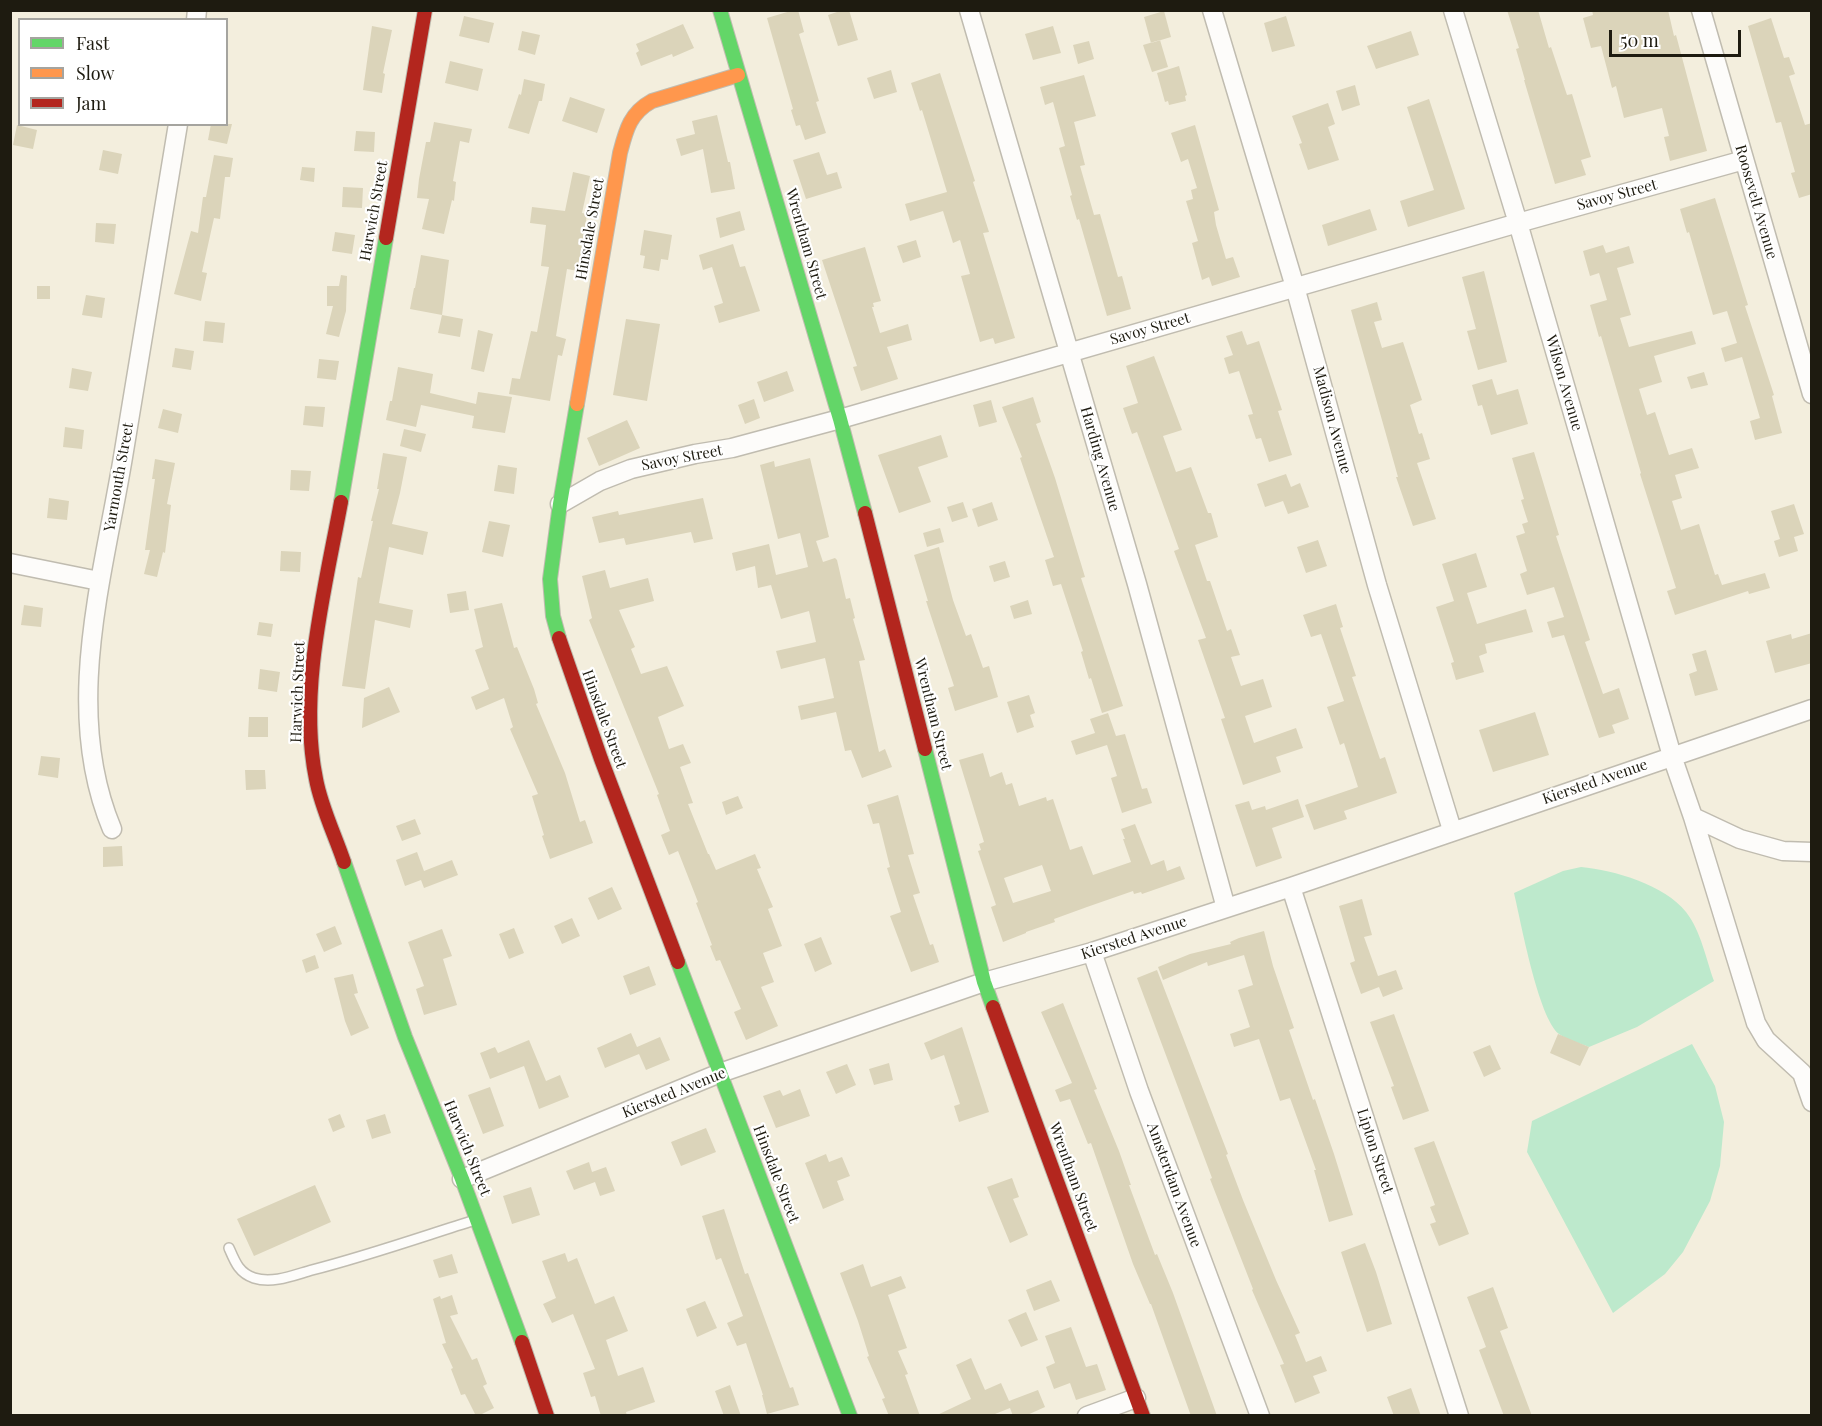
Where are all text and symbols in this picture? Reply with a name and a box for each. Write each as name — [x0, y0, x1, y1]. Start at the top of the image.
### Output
legend — [18, 18, 228, 126]
scale bar — [1612, 18, 1744, 56]
text: 50 m — [1620, 28, 1659, 52]
text: Fast — [76, 31, 109, 55]
text: Slow — [76, 61, 114, 85]
text: Jam — [76, 91, 106, 115]
street label: Roosevelt Avenue — [1731, 143, 1781, 261]
street label: Harwich Street — [356, 159, 392, 263]
street label: Savoy Street — [1575, 176, 1659, 214]
street label: Hinsdale Street — [572, 177, 608, 281]
street label: Wrentham Street — [782, 186, 830, 302]
street label: Savoy Street — [1108, 309, 1192, 349]
street label: Wilson Avenue — [1542, 333, 1586, 433]
street label: Madison Avenue — [1309, 364, 1355, 476]
street label: Harding Avenue — [1076, 405, 1124, 513]
street label: Yarmouth Street — [101, 421, 137, 533]
street label: Savoy Street — [640, 441, 724, 475]
street label: Harwich Street — [287, 641, 309, 743]
street label: Wrentham Street — [910, 656, 956, 772]
street label: Hinsdale Street — [578, 667, 630, 771]
street label: Kiersted Avenue — [1540, 756, 1650, 808]
street label: Kiersted Avenue — [1079, 912, 1189, 964]
street label: Kiersted Avenue — [620, 1064, 728, 1122]
street label: Harwich Street — [440, 1098, 494, 1198]
street label: Lipton Street — [1353, 1106, 1397, 1196]
street label: Wrentham Street — [1045, 1120, 1101, 1234]
street label: Amsterdam Avenue — [1143, 1120, 1205, 1250]
street label: Hinsdale Street — [749, 1123, 803, 1225]

